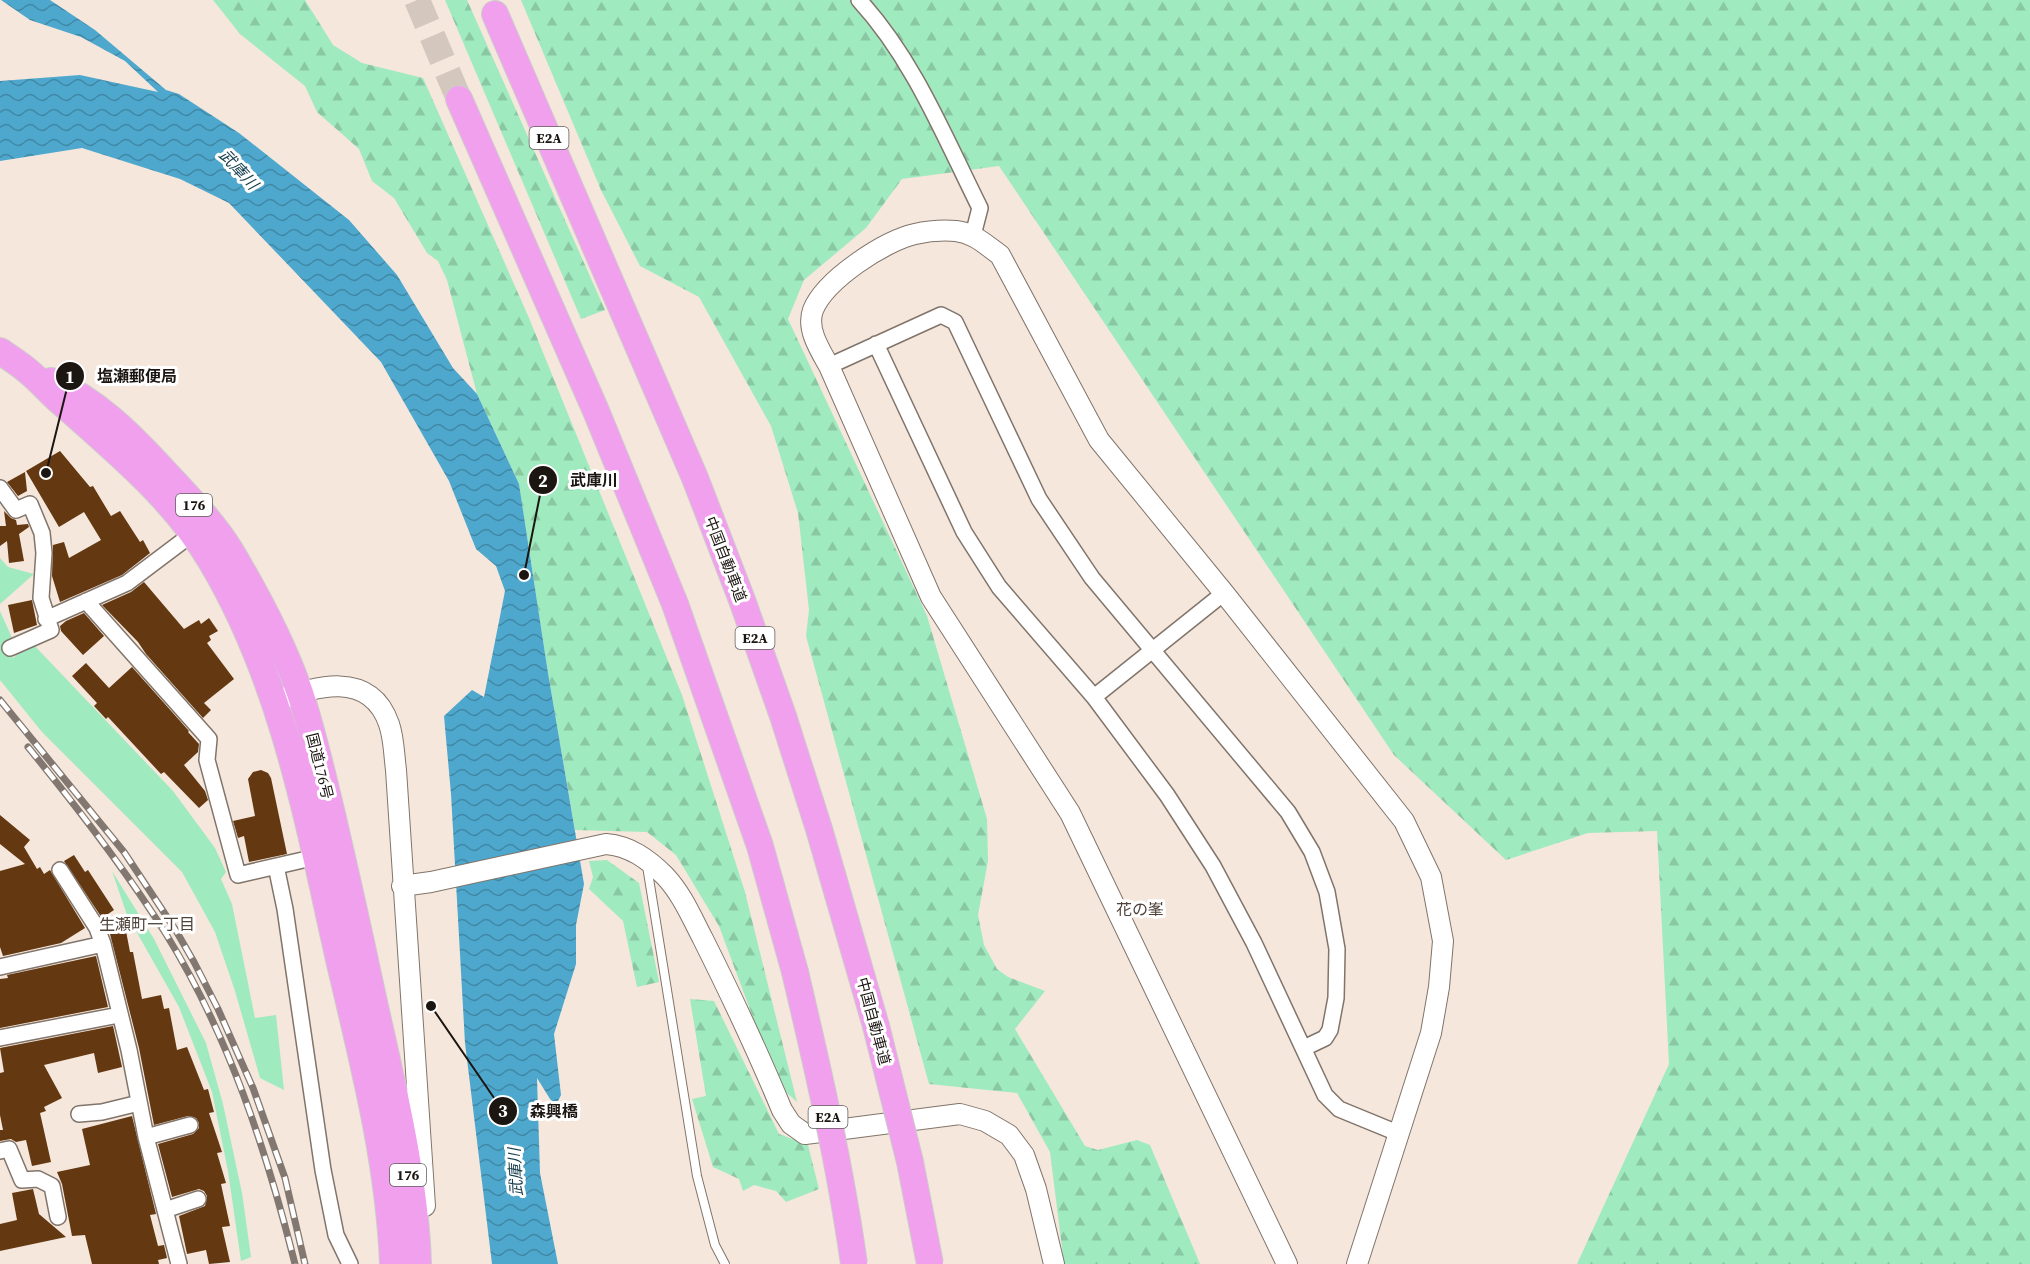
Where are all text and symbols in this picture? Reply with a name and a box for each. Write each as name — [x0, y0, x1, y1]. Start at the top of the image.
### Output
road number: E2A — [530, 127, 568, 149]
water label: 武庫川 — [215, 144, 265, 196]
callout: 塩瀬郵便局 — [55, 359, 189, 393]
text: 1 — [65, 364, 75, 389]
text: 塩瀬郵便局 — [97, 365, 177, 387]
callout: 武庫川 — [528, 463, 630, 497]
text: 2 — [538, 468, 548, 493]
text: 武庫川 — [570, 469, 618, 491]
road number: 176 — [176, 494, 212, 516]
street label: 中国自動車道 — [700, 513, 752, 605]
road number: E2A — [736, 627, 774, 649]
street label: 国道176号 — [302, 731, 338, 801]
district label: 花の峯 — [1116, 898, 1164, 920]
district label: 生瀬町一丁目 — [99, 913, 195, 935]
street label: 中国自動車道 — [852, 975, 896, 1067]
callout: 森興橋 — [488, 1094, 590, 1128]
text: 3 — [498, 1098, 508, 1123]
text: 森興橋 — [530, 1100, 578, 1122]
road number: E2A — [808, 1106, 848, 1128]
water label: 武庫川 — [503, 1145, 527, 1197]
road number: 176 — [390, 1164, 426, 1186]

